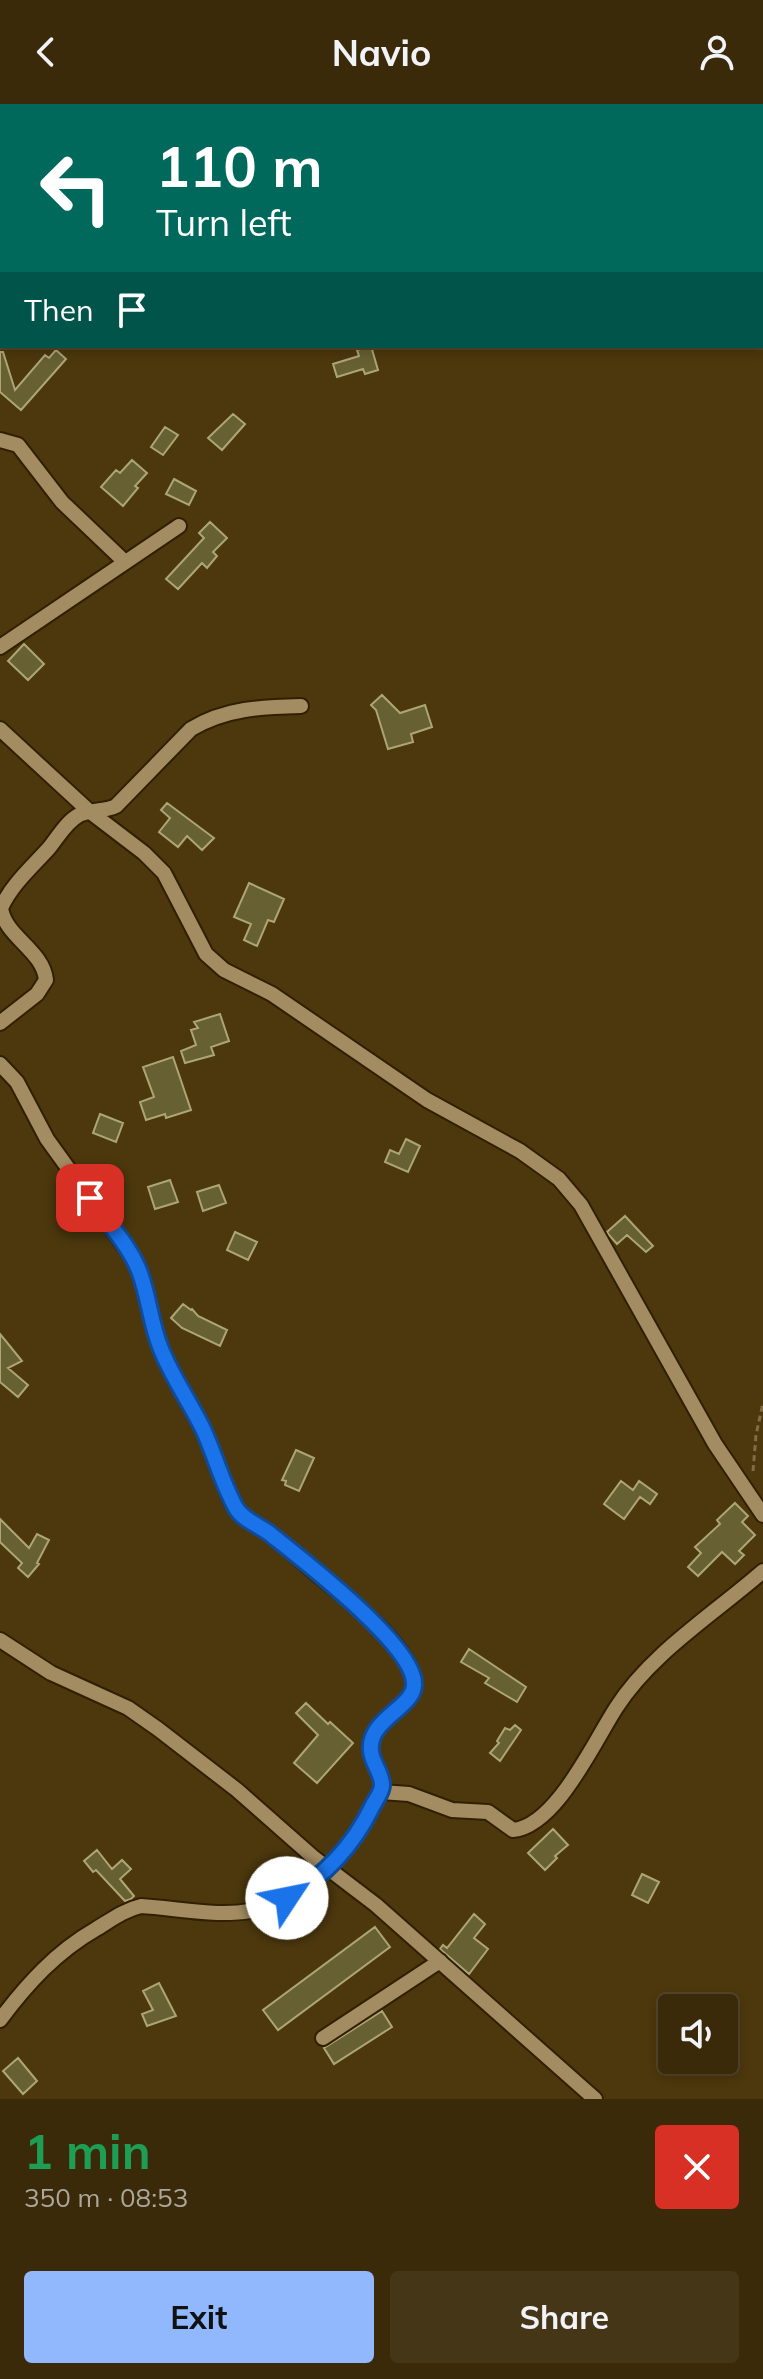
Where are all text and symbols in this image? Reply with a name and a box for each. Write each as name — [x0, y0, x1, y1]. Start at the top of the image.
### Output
icon: back — [24, 30, 68, 74]
text: Navio — [332, 30, 431, 75]
icon: person — [695, 30, 739, 74]
text: 110 m — [156, 131, 323, 201]
icon: left — [24, 136, 128, 240]
text: Turn left — [156, 200, 292, 245]
icon: arrive — [110, 288, 154, 332]
text: Then — [24, 291, 94, 329]
pin — [56, 1164, 124, 1232]
icon: arrive — [68, 1176, 112, 1220]
position arrow — [245, 1856, 329, 1940]
map controls — [658, 1994, 738, 2074]
button: sound — [658, 1994, 738, 2074]
text: 1 min — [24, 2121, 151, 2181]
button: close — [655, 2125, 739, 2209]
text: 350 m · 08:53 — [24, 2181, 188, 2214]
button: Exit — [24, 2271, 374, 2363]
button: Share — [390, 2271, 739, 2363]

